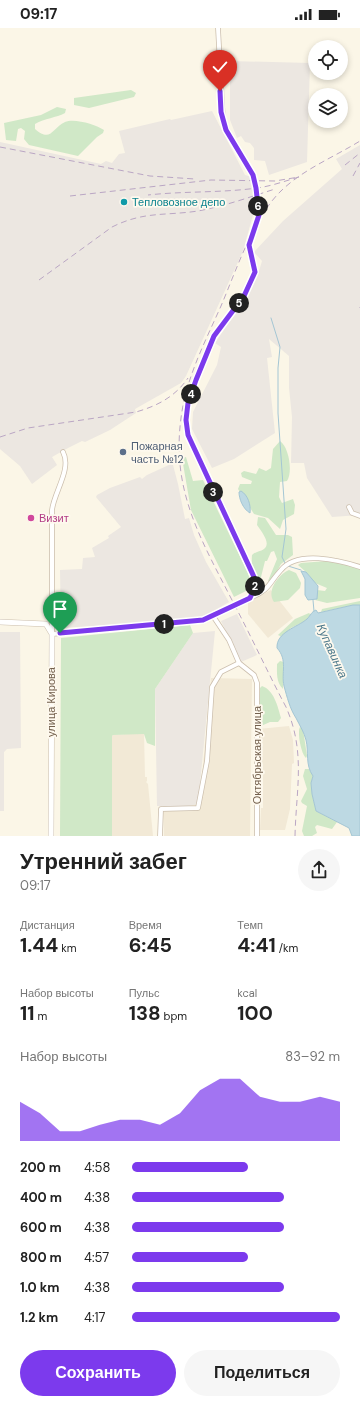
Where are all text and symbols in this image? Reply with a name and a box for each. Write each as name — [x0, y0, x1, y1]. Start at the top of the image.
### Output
text: 09:17 — [20, 4, 57, 24]
map controls — [308, 40, 348, 128]
button: locate — [308, 40, 348, 80]
pin — [203, 50, 237, 91]
icon: check — [209, 56, 231, 78]
button: layers — [308, 88, 348, 128]
place label: Тепловозное депо — [132, 195, 225, 209]
pin: 6 — [248, 196, 268, 216]
marker: Тепловозное депо — [119, 197, 129, 207]
text: 6 — [255, 199, 261, 213]
pin: 5 — [229, 293, 249, 313]
text: 5 — [236, 296, 242, 310]
pin: 4 — [181, 384, 201, 404]
text: 4 — [187, 387, 195, 401]
place label: Пожарная часть №12 — [131, 439, 184, 466]
marker: Пожарная часть №12 — [118, 447, 128, 457]
pin: 3 — [203, 482, 223, 502]
text: 3 — [210, 485, 216, 499]
place label: Визит — [39, 511, 69, 525]
marker: Визит — [26, 513, 36, 523]
pin: 2 — [245, 576, 265, 596]
text: 2 — [252, 579, 258, 593]
pin — [43, 592, 77, 633]
icon: arrive — [49, 598, 71, 620]
pin: 1 — [154, 614, 174, 634]
text: 1 — [162, 617, 166, 631]
water label: Купавинка — [313, 621, 351, 681]
street label: улица Кирова — [44, 666, 58, 737]
street label: Октябрьская улица — [250, 705, 264, 804]
text: Утренний забег — [20, 847, 187, 876]
button: share — [298, 849, 340, 891]
text: 09:17 — [20, 877, 51, 894]
text: Дистанция — [20, 918, 75, 932]
text: Время — [129, 918, 162, 932]
text: Темп — [237, 918, 263, 932]
text: 1.44 — [20, 932, 58, 958]
text: 6:45 — [129, 932, 172, 958]
text: 4:41 — [237, 932, 276, 958]
text: km — [58, 941, 77, 955]
text: /km — [276, 941, 298, 955]
text: Набор высоты — [20, 986, 94, 1000]
text: Пульс — [129, 986, 159, 1000]
text: kcal — [237, 986, 257, 1000]
text: 11 — [20, 1000, 35, 1026]
text: 138 — [129, 1000, 161, 1026]
text: 100 — [237, 1000, 273, 1026]
text: m — [35, 1009, 47, 1023]
text: bpm — [161, 1009, 187, 1023]
text: Набор высоты — [20, 1048, 107, 1065]
text: 83–92 m — [285, 1048, 340, 1065]
text: 200 m — [20, 1159, 61, 1176]
text: 4:58 — [84, 1159, 110, 1176]
text: 400 m — [20, 1189, 62, 1206]
text: 4:38 — [84, 1189, 110, 1206]
text: 600 m — [20, 1219, 62, 1236]
text: 4:38 — [84, 1219, 110, 1236]
text: 800 m — [20, 1249, 62, 1266]
text: 4:57 — [84, 1249, 109, 1266]
text: 1.0 km — [20, 1279, 59, 1296]
text: 4:38 — [84, 1279, 110, 1296]
text: 1.2 km — [20, 1309, 58, 1326]
text: 4:17 — [84, 1309, 106, 1326]
button: Сохранить — [20, 1350, 176, 1396]
button: Поделиться — [184, 1350, 340, 1396]

